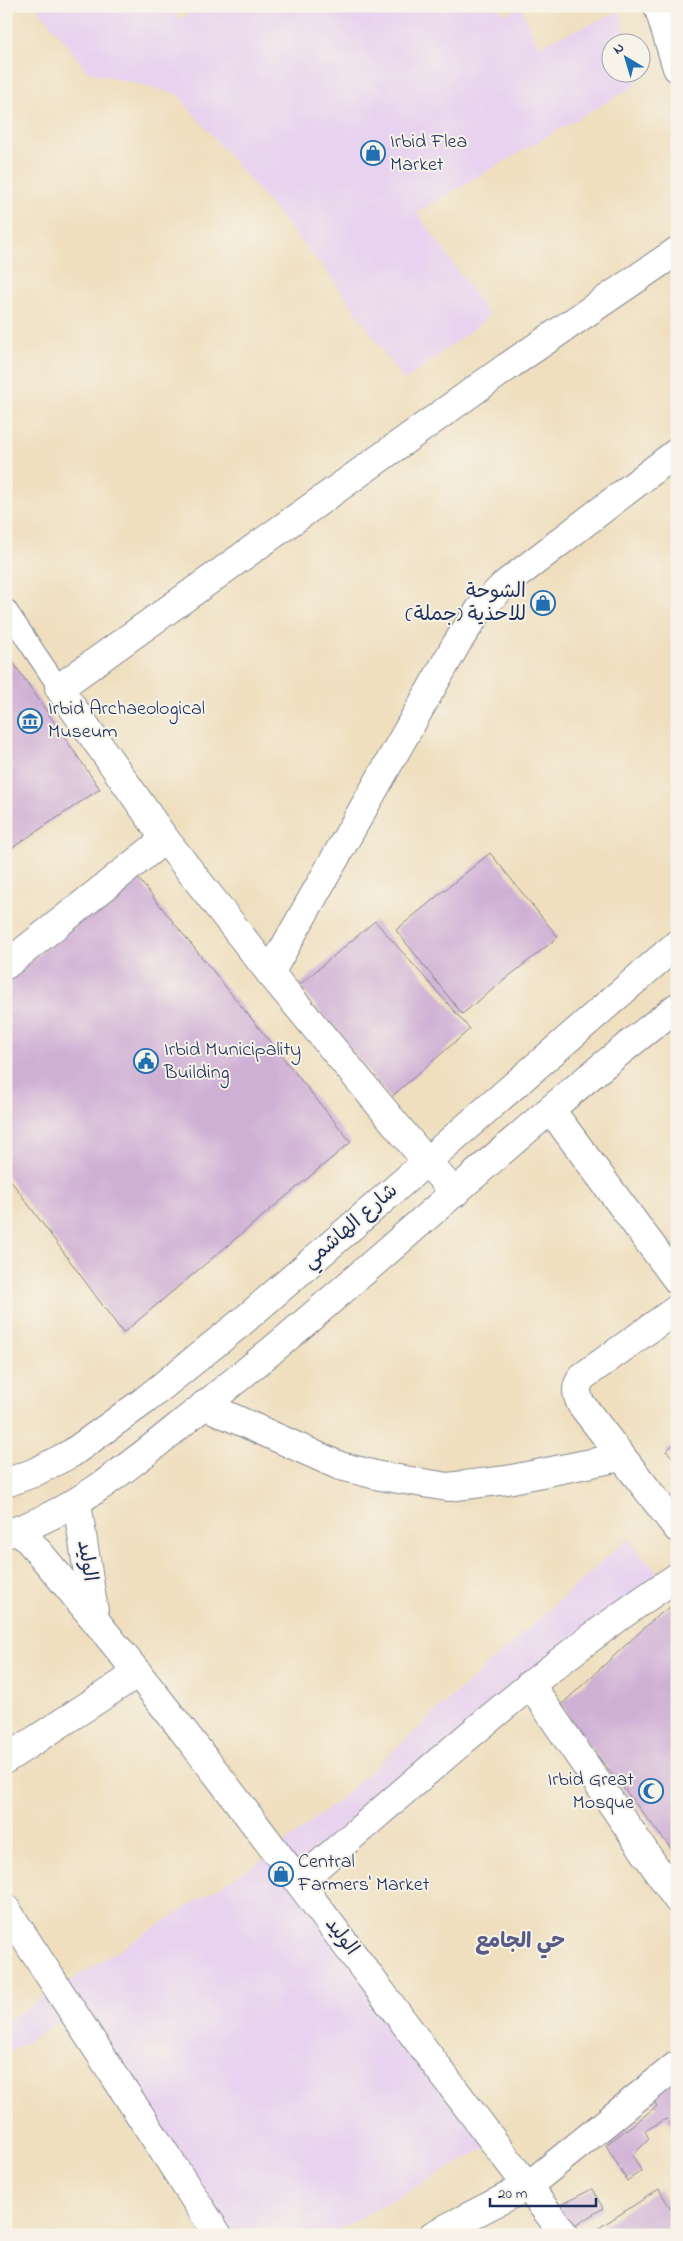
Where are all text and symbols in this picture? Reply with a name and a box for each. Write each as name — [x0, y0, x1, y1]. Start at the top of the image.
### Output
north arrow — [600, 32, 650, 82]
text: N — [609, 38, 629, 60]
place label: Irbid Flea Market — [390, 128, 467, 180]
shop icon: Irbid Flea Market — [360, 140, 386, 166]
place label: الشوحة للاحذية (جملة) — [405, 578, 526, 630]
shop icon: الشوحة للاحذية (جملة) — [530, 590, 556, 616]
place label: Irbid Archaeological Museum — [48, 695, 205, 747]
museum icon: Irbid Archaeological Museum — [17, 708, 43, 734]
place label: Irbid Municipality Building — [163, 1036, 301, 1089]
public building icon: Irbid Municipality Building — [133, 1048, 159, 1074]
street label: شارع الهاشمي — [297, 1177, 406, 1277]
street label: الوليد — [68, 1538, 104, 1584]
place label: Irbid Great Mosque — [547, 1766, 634, 1818]
mosque icon: Irbid Great Mosque — [638, 1778, 664, 1804]
place label: Central Farmers' Market — [297, 1848, 430, 1900]
shop icon: Central Farmers' Market — [268, 1861, 294, 1887]
street label: الوليد — [317, 1912, 365, 1962]
district label: حي الجامع — [475, 1927, 565, 1959]
scale bar — [490, 2176, 597, 2208]
text: 20 m — [498, 2183, 528, 2205]

